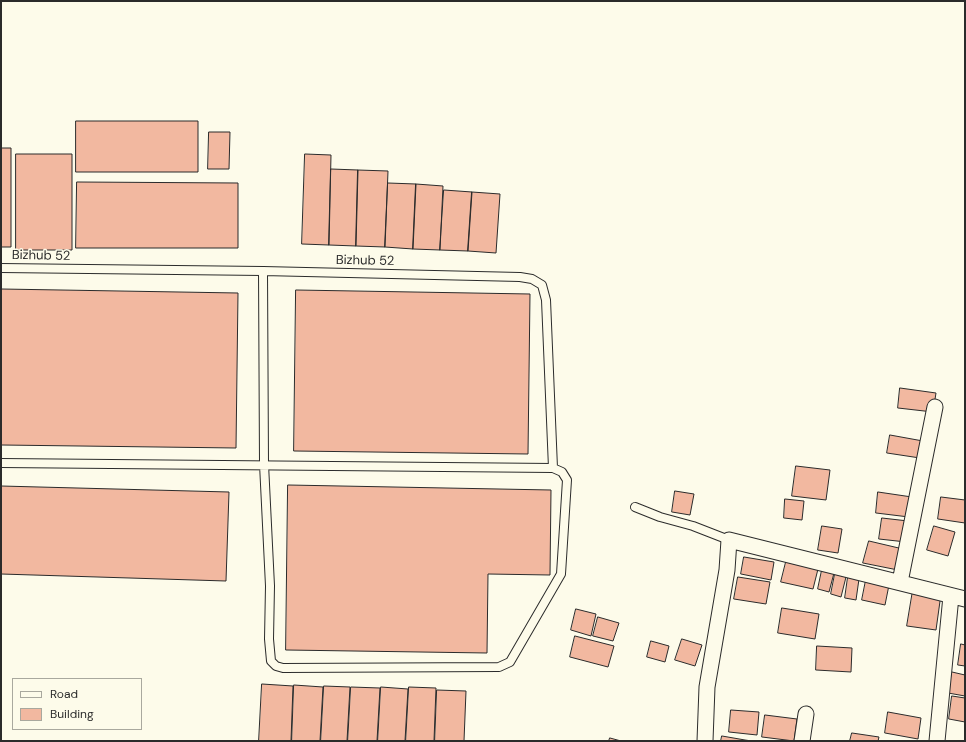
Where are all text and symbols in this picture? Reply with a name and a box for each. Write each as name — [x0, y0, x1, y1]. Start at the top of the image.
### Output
street label: Bizhub 52 — [12, 248, 70, 264]
street label: Bizhub 52 — [336, 253, 394, 269]
legend — [12, 678, 142, 730]
text: Road — [50, 686, 78, 702]
text: Building — [50, 706, 94, 722]

